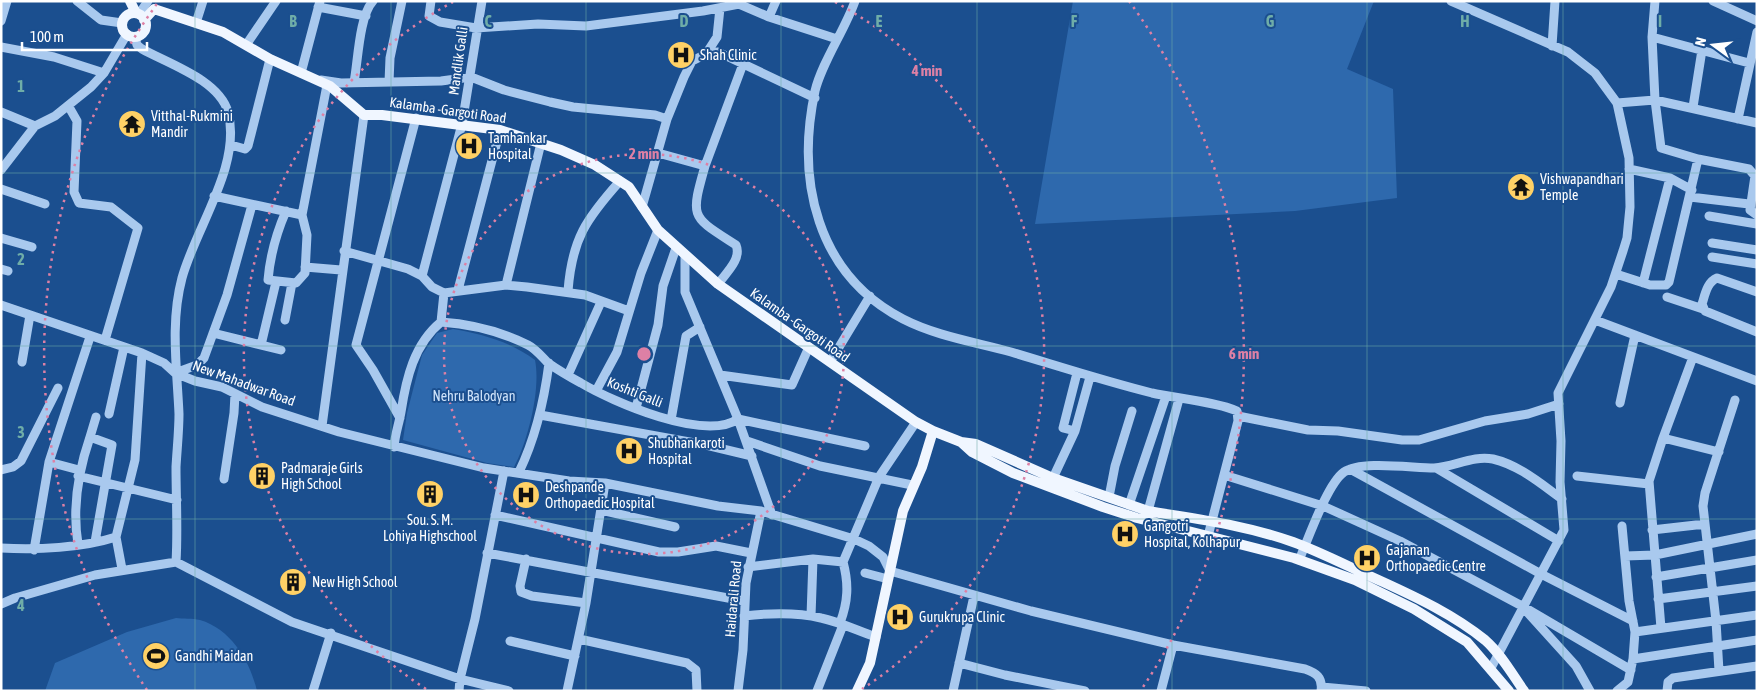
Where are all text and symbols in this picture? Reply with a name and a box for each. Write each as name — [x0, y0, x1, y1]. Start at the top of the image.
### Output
text: B — [289, 12, 297, 30]
text: C — [484, 12, 492, 30]
text: D — [680, 12, 689, 30]
text: E — [876, 12, 883, 30]
text: F — [1071, 12, 1078, 30]
text: G — [1266, 12, 1275, 30]
text: H — [1460, 12, 1470, 30]
text: I — [1658, 12, 1662, 30]
scale bar — [22, 20, 148, 52]
north arrow — [1688, 20, 1738, 70]
street label: Mandlik Galli — [445, 26, 471, 96]
text: 100 m — [30, 28, 64, 45]
text: N — [1692, 36, 1709, 48]
hospital icon: Shah Clinic — [666, 40, 696, 70]
place label: Shah Clinic — [700, 47, 757, 63]
text: 4 min — [911, 62, 942, 79]
text: 1 — [17, 77, 25, 95]
street label: Kalamba -Gargoti Road — [389, 94, 507, 126]
place label: Vitthal-Rukmini Mandir — [151, 108, 233, 140]
temple icon: Vitthal-Rukmini Mandir — [117, 109, 147, 139]
place label: Tamhankar Hospital — [488, 130, 548, 162]
hospital icon: Tamhankar Hospital — [454, 131, 484, 161]
text: 2 min — [629, 145, 659, 162]
place label: Vishwapandhari Temple — [1540, 171, 1624, 203]
temple icon: Vishwapandhari Temple — [1506, 172, 1536, 202]
text: 2 — [17, 250, 25, 268]
street label: Kalamba -Gargoti Road — [747, 285, 853, 365]
centre of rings — [635, 345, 653, 363]
text: 6 min — [1229, 345, 1259, 362]
street label: New Mahadwar Road — [190, 357, 298, 409]
street label: Koshti Galli — [605, 374, 665, 410]
park label: Nehru Balodyan — [432, 388, 516, 404]
text: 3 — [17, 423, 25, 441]
place label: Shubhankaroti Hospital — [648, 435, 725, 467]
hospital icon: Shubhankaroti Hospital — [614, 436, 644, 466]
place label: Padmaraje Girls High School — [281, 460, 363, 492]
building icon: Padmaraje Girls High School — [247, 461, 277, 491]
building icon: Sou. S. M. Lohiya Highschool — [415, 479, 445, 509]
place label: Deshpande Orthopaedic Hospital — [545, 479, 655, 511]
hospital icon: Deshpande Orthopaedic Hospital — [511, 480, 541, 510]
place label: Sou. S. M. Lohiya Highschool — [383, 512, 477, 544]
place label: Gangotri Hospital, Kolhapur — [1144, 518, 1241, 550]
hospital icon: Gangotri Hospital, Kolhapur — [1110, 519, 1140, 549]
place label: Gajanan Orthopaedic Centre — [1386, 542, 1486, 574]
hospital icon: Gajanan Orthopaedic Centre — [1352, 543, 1382, 573]
street label: Haidarali Road — [722, 560, 744, 638]
building icon: New High School — [278, 567, 308, 597]
place label: New High School — [312, 574, 398, 590]
text: 4 — [16, 596, 25, 614]
hospital icon: Gurukrupa Clinic — [885, 602, 915, 632]
place label: Gurukrupa Clinic — [919, 609, 1005, 625]
sports icon: Gandhi Maidan — [141, 641, 171, 671]
place label: Gandhi Maidan — [175, 648, 253, 664]

